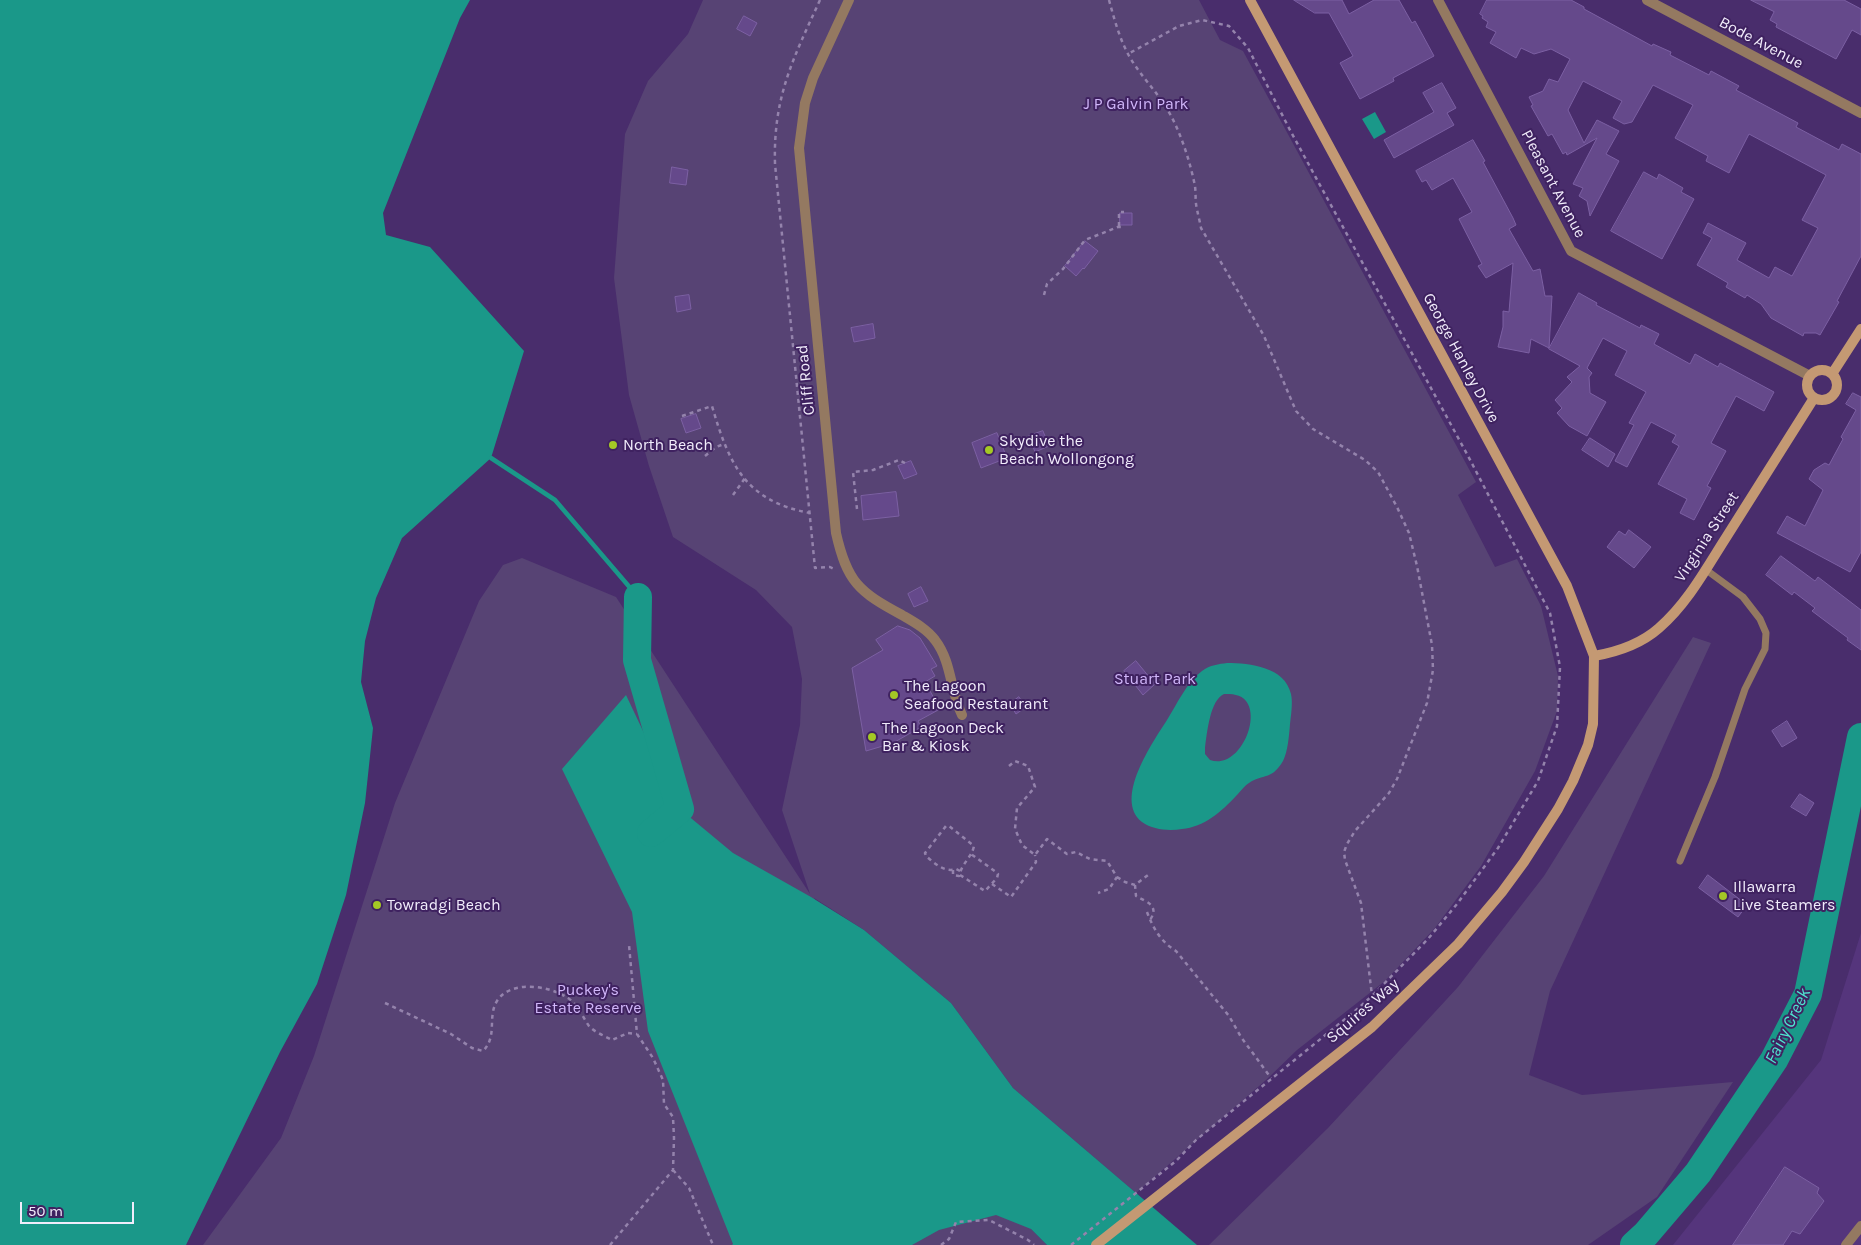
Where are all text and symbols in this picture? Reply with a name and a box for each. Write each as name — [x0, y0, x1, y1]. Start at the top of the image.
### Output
street label: Bode Avenue — [1716, 13, 1806, 73]
park label: J P Galvin Park — [1083, 94, 1189, 114]
street label: Pleasant Avenue — [1516, 127, 1590, 241]
street label: George Hanley Drive — [1419, 290, 1503, 426]
street label: Cliff Road — [793, 344, 819, 416]
place label: Skydive the Beach Wollongong — [999, 431, 1134, 469]
place label: North Beach — [623, 435, 713, 455]
marker: North Beach — [607, 439, 619, 451]
marker: Skydive the Beach Wollongong — [983, 444, 995, 456]
street label: Virginia Street — [1671, 488, 1743, 586]
park label: Stuart Park — [1114, 669, 1196, 689]
place label: The Lagoon Seafood Restaurant — [904, 676, 1048, 714]
marker: The Lagoon Seafood Restaurant — [888, 689, 900, 701]
place label: The Lagoon Deck Bar & Kiosk — [882, 718, 1004, 756]
marker: The Lagoon Deck Bar & Kiosk — [866, 731, 878, 743]
place label: Illawarra Live Steamers — [1733, 877, 1835, 915]
marker: Illawarra Live Steamers — [1717, 890, 1729, 902]
place label: Towradgi Beach — [387, 895, 501, 915]
marker: Towradgi Beach — [371, 899, 383, 911]
street label: Squires Way — [1323, 974, 1403, 1048]
park label: Puckey's Estate Reserve — [535, 980, 641, 1018]
water label: Fairy Creek — [1760, 985, 1816, 1067]
scale bar — [22, 1192, 136, 1224]
text: 50 m — [28, 1202, 63, 1220]

